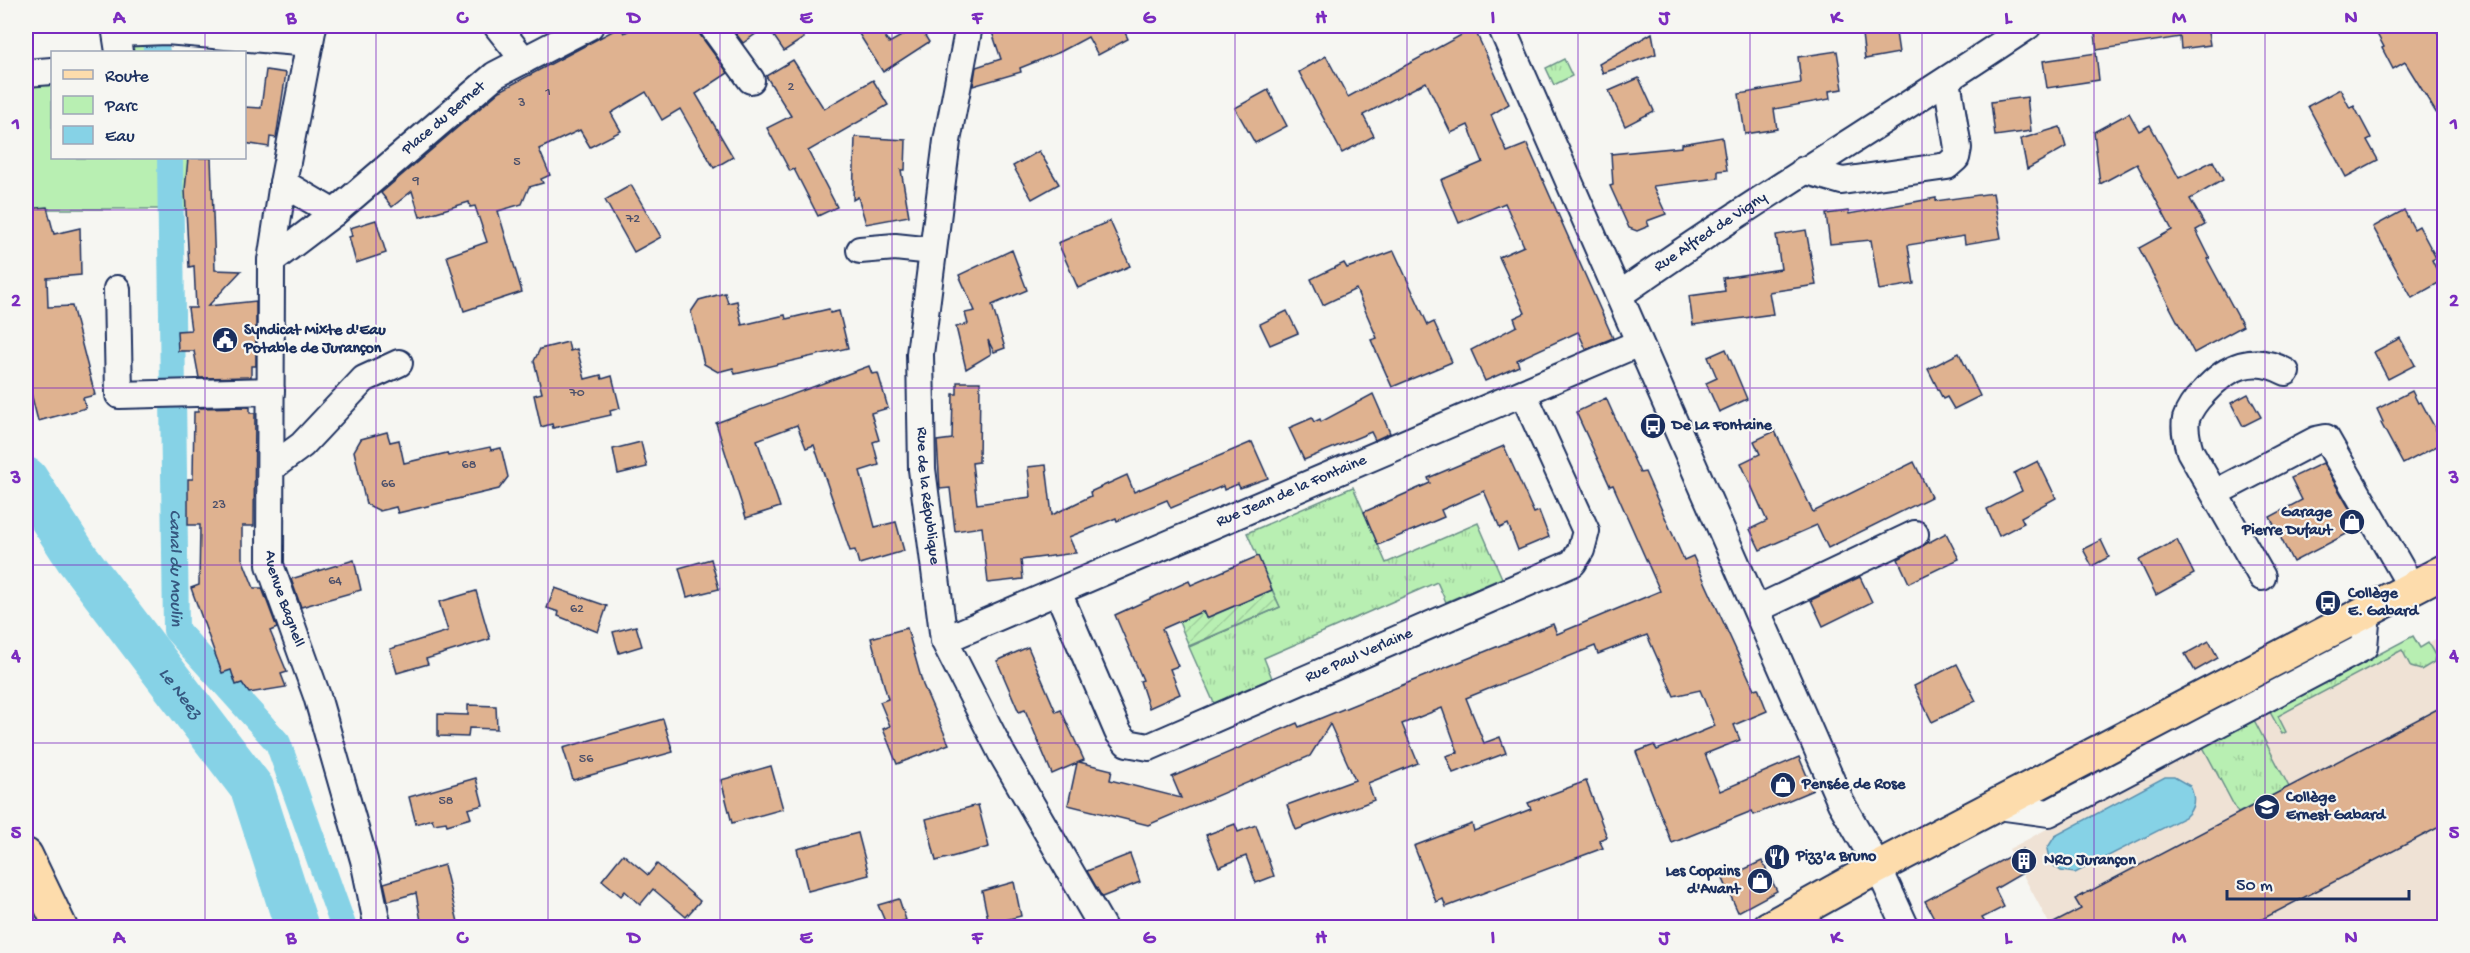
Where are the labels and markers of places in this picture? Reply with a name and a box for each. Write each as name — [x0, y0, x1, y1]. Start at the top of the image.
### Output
place label: Syndicat Mixte d'Eau Potable de Jurançon — [243, 322, 386, 359]
public building icon: Syndicat Mixte d'Eau Potable de Jurançon — [210, 325, 240, 355]
bus stop icon: De La Fontaine — [1638, 411, 1668, 441]
place label: De La Fontaine — [1670, 417, 1773, 436]
place label: Garage Pierre Dufaut — [2241, 504, 2333, 541]
shop icon: Garage Pierre Dufaut — [2337, 507, 2367, 537]
place label: Collège E. Gabard — [2347, 585, 2420, 622]
bus stop icon: Collège E. Gabard — [2313, 588, 2343, 618]
shop icon: Pensée de Rose — [1768, 770, 1798, 800]
place label: Pensée de Rose — [1801, 776, 1906, 795]
place label: Collège Ernest Gabard — [2285, 789, 2387, 826]
school or university icon: Collège Ernest Gabard — [2252, 792, 2282, 822]
restaurant icon: Pizz'a Bruno — [1762, 842, 1792, 872]
building icon: NRO Jurançon — [2009, 846, 2039, 876]
place label: Pizz'a Bruno — [1795, 848, 1877, 867]
place label: NRO Jurançon — [2044, 852, 2136, 871]
place label: Les Copains d'Avant — [1666, 863, 1741, 900]
shop icon: Les Copains d'Avant — [1745, 866, 1775, 896]

